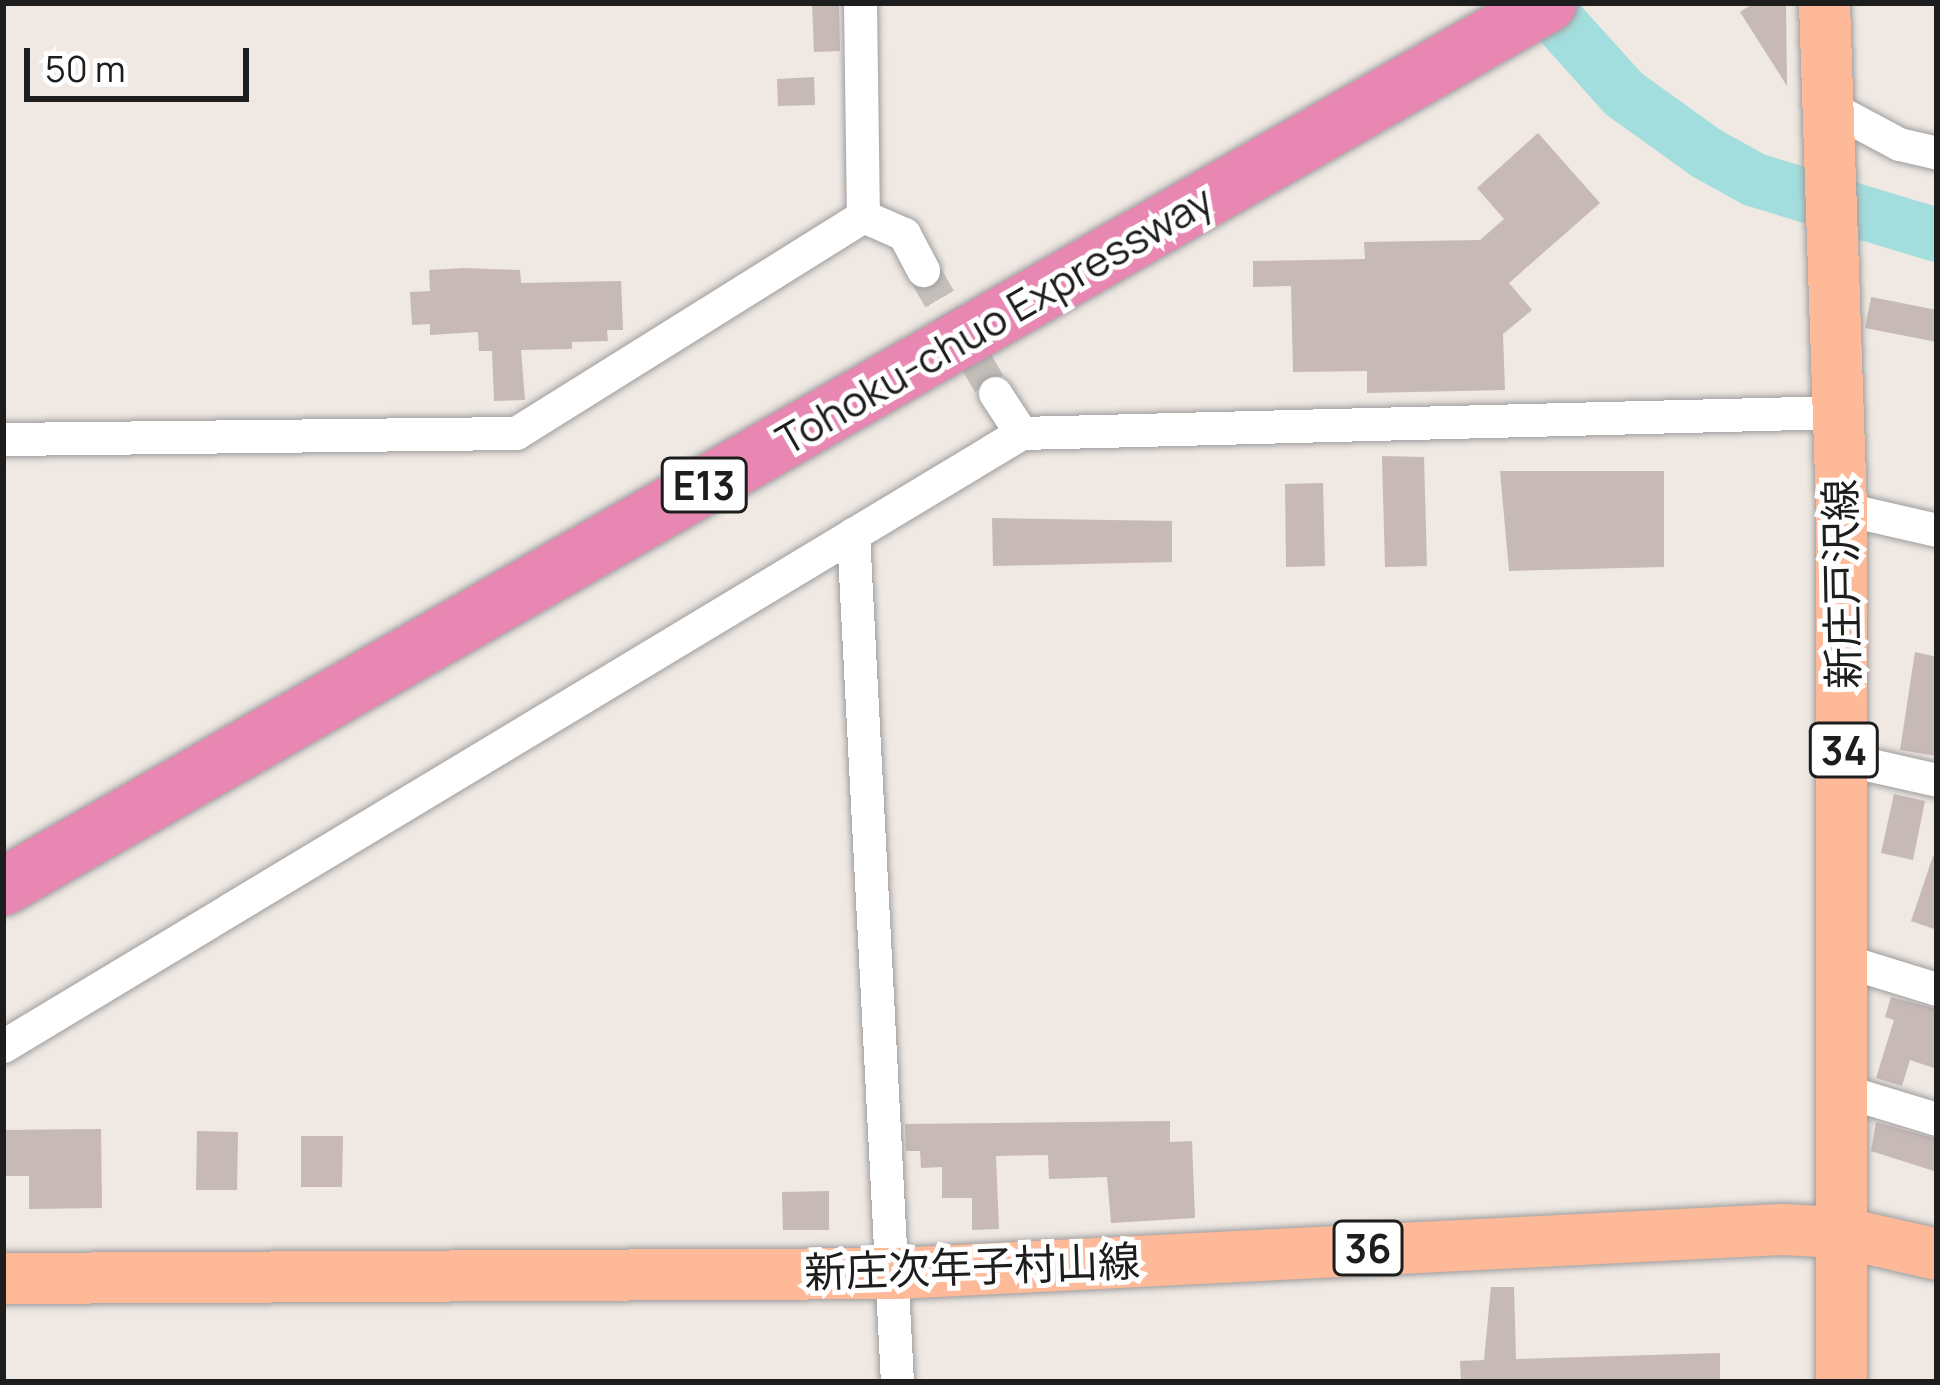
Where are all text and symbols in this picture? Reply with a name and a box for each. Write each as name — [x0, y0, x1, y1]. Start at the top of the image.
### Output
scale bar — [30, 24, 255, 98]
text: 50 m — [45, 44, 125, 93]
street label: Tohoku-chuo Expressway — [767, 173, 1221, 465]
road number: E13 — [659, 452, 749, 518]
street label: 新庄戸沢線 — [1814, 479, 1868, 689]
road number: 34 — [1808, 717, 1880, 783]
road number: 36 — [1332, 1215, 1404, 1281]
street label: 新庄次年子村山線 — [803, 1235, 1141, 1297]

